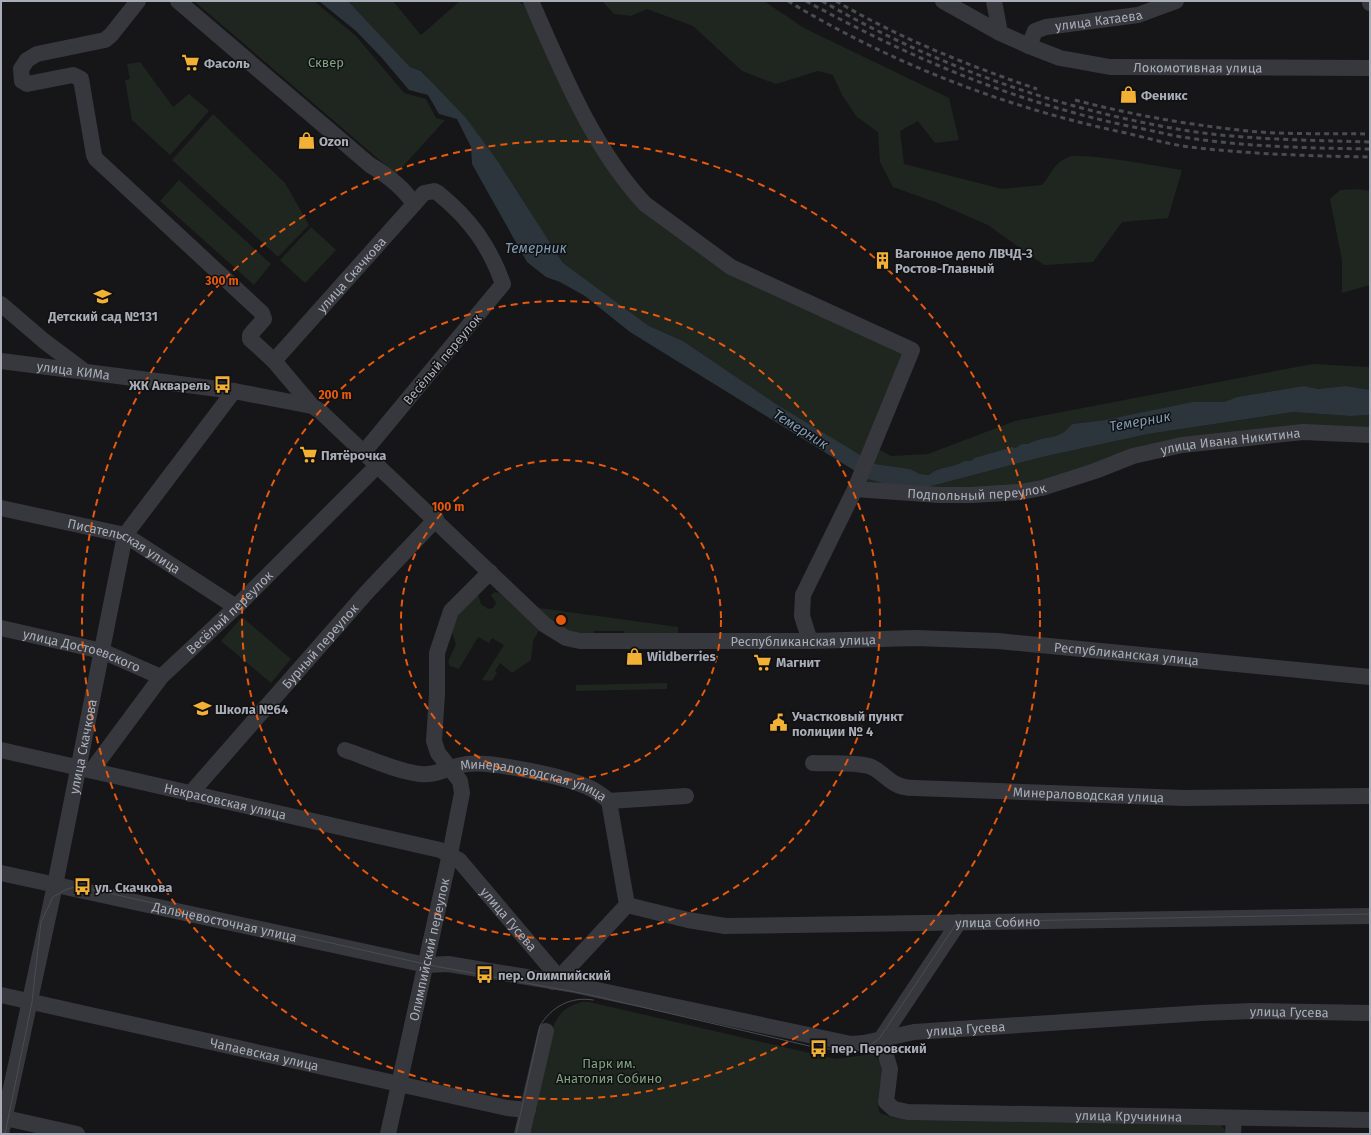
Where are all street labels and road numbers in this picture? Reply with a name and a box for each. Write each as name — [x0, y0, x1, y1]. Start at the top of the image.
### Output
street label: улица Катаева — [1054, 7, 1145, 34]
street label: Локомотивная улица — [1133, 60, 1262, 76]
street label: улица Скачкова — [314, 234, 389, 316]
street label: Весёлый переулок — [400, 311, 485, 408]
street label: улица КИМа — [36, 359, 111, 383]
street label: улица Ивана Никитина — [1159, 425, 1301, 458]
street label: Подпольный переулок — [907, 480, 1048, 503]
street label: Писательская улица — [66, 516, 183, 577]
street label: Весёлый переулок — [183, 568, 276, 657]
street label: Бурный переулок — [279, 600, 362, 692]
street label: улица Достоевского — [21, 626, 143, 675]
street label: Республиканская улица — [730, 632, 876, 649]
street label: Республиканская улица — [1053, 639, 1199, 668]
street label: улица Скачкова — [66, 698, 100, 795]
street label: Минераловодская улица — [459, 757, 610, 804]
street label: Некрасовская улица — [163, 780, 288, 823]
street label: Минераловодская улица — [1013, 785, 1164, 805]
street label: Олимпийский переулок — [406, 876, 453, 1022]
street label: улица Гусева — [477, 884, 540, 954]
street label: Дальневосточная улица — [150, 899, 298, 945]
street label: улица Собино — [955, 914, 1040, 930]
street label: улица Гусева — [1250, 1004, 1329, 1020]
street label: улица Гусева — [926, 1019, 1006, 1039]
street label: Чапаевская улица — [209, 1035, 320, 1074]
street label: улица Кручинина — [1075, 1108, 1182, 1125]

